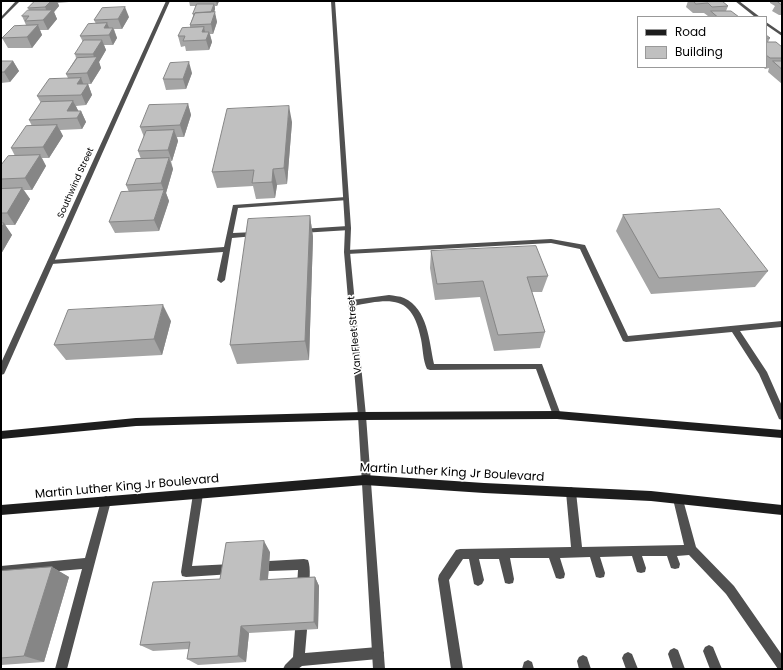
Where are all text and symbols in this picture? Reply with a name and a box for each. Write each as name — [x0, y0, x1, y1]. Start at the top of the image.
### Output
legend — [637, 16, 767, 68]
text: Road — [675, 23, 706, 40]
text: Building — [675, 43, 723, 60]
street label: Southwind Street — [56, 146, 96, 220]
street label: Van Fleet Street — [346, 296, 364, 374]
street label: Martin Luther King Jr Boulevard — [359, 461, 545, 485]
street label: Martin Luther King Jr Boulevard — [34, 472, 220, 502]

